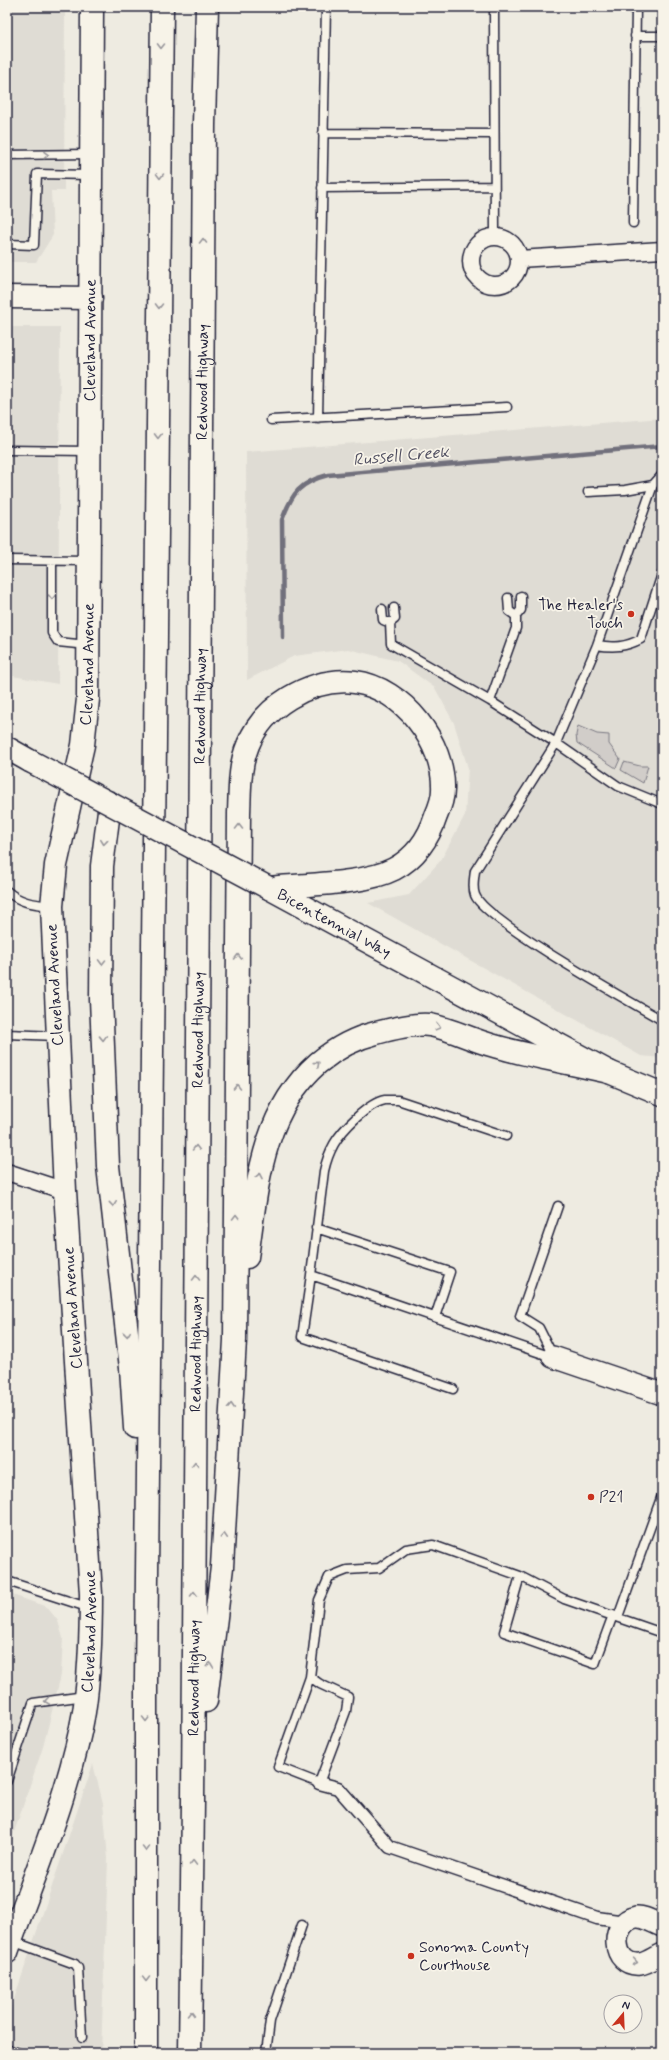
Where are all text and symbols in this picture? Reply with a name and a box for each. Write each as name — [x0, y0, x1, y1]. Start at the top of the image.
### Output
one-way arrow — [157, 43, 165, 49]
one-way arrow — [43, 151, 49, 159]
one-way arrow — [156, 173, 164, 179]
one-way arrow — [199, 238, 207, 244]
street label: Cleveland Avenue — [79, 279, 101, 402]
one-way arrow — [155, 303, 163, 309]
street label: Redwood Highway — [191, 324, 214, 440]
one-way arrow — [154, 433, 162, 439]
water label: Russell Creek — [352, 441, 451, 471]
one-way arrow — [48, 594, 56, 600]
place label: The Healer's Touch — [538, 595, 623, 634]
street label: Cleveland Avenue — [75, 603, 99, 727]
marker: The Healer's Touch — [626, 609, 636, 619]
street label: Redwood Highway — [189, 648, 212, 764]
one-way arrow — [235, 824, 243, 830]
one-way arrow — [100, 839, 109, 845]
street label: Bicentennial Way — [273, 884, 395, 963]
street label: Cleveland Avenue — [41, 923, 69, 1047]
one-way arrow — [234, 954, 242, 960]
one-way arrow — [98, 959, 106, 965]
street label: Redwood Highway — [187, 972, 210, 1088]
one-way arrow — [435, 1023, 441, 1031]
one-way arrow — [99, 1035, 107, 1041]
one-way arrow — [313, 1061, 320, 1068]
one-way arrow — [233, 1084, 241, 1090]
one-way arrow — [192, 1145, 200, 1151]
one-way arrow — [254, 1173, 262, 1180]
one-way arrow — [108, 1201, 117, 1207]
one-way arrow — [232, 1214, 240, 1220]
street label: Cleveland Avenue — [58, 1246, 88, 1370]
one-way arrow — [192, 1275, 200, 1281]
street label: Redwood Highway — [185, 1296, 208, 1412]
one-way arrow — [122, 1331, 131, 1337]
one-way arrow — [227, 1403, 236, 1409]
one-way arrow — [191, 1461, 199, 1467]
place label: P21 — [599, 1487, 623, 1508]
marker: P21 — [586, 1492, 596, 1502]
one-way arrow — [219, 1533, 228, 1539]
street label: Cleveland Avenue — [76, 1570, 102, 1694]
one-way arrow — [190, 1591, 198, 1597]
street label: Redwood Highway — [183, 1620, 205, 1736]
one-way arrow — [205, 1662, 214, 1668]
one-way arrow — [44, 1696, 50, 1705]
one-way arrow — [142, 1716, 150, 1722]
one-way arrow — [142, 1846, 150, 1852]
one-way arrow — [188, 1860, 197, 1866]
place label: Sonoma County Courthouse — [419, 1937, 529, 1976]
marker: Sonoma County Courthouse — [406, 1951, 416, 1961]
one-way arrow — [631, 1957, 638, 1966]
one-way arrow — [142, 1976, 150, 1982]
north arrow — [603, 1994, 643, 2034]
text: N — [620, 1998, 632, 2013]
one-way arrow — [187, 2011, 195, 2017]

